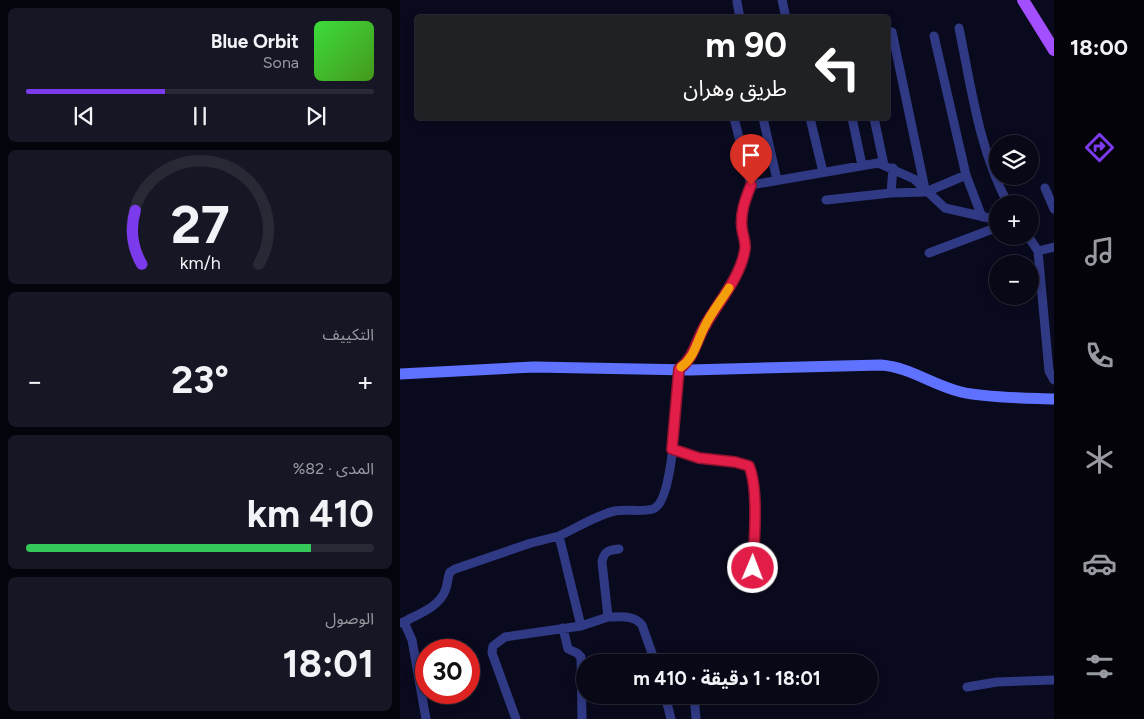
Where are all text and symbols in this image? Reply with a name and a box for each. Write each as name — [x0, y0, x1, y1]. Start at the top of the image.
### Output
text: 90 m — [705, 24, 787, 66]
text: Blue Orbit — [211, 30, 299, 53]
text: 18:00 — [1070, 34, 1128, 61]
icon: left — [805, 35, 870, 100]
text: Sona — [263, 53, 299, 72]
text: طريق وهران — [683, 75, 787, 102]
icon: previous — [70, 102, 98, 130]
icon: pause — [186, 102, 214, 130]
icon: next — [302, 102, 330, 130]
icon: directions — [1082, 130, 1117, 165]
pin — [730, 134, 772, 185]
map controls — [989, 135, 1039, 305]
button: layers — [989, 135, 1039, 185]
icon: arrive — [737, 141, 765, 169]
text: 27 — [170, 194, 230, 256]
button: + — [989, 195, 1039, 245]
icon: music — [1082, 234, 1117, 269]
text: km/h — [180, 252, 220, 273]
button: − — [989, 255, 1039, 305]
text: التكييف — [322, 325, 374, 344]
icon: phone — [1082, 338, 1117, 373]
text: 23° — [171, 357, 229, 403]
text: − — [26, 364, 43, 398]
text: + — [357, 364, 374, 398]
icon: climate — [1082, 442, 1117, 477]
text: المدى · 82% — [293, 459, 374, 478]
text: 410 km — [247, 491, 374, 537]
position arrow — [726, 541, 778, 593]
icon: car — [1082, 546, 1117, 581]
text: الوصول — [325, 609, 374, 628]
speed limit sign: 30 — [415, 639, 480, 704]
text: 18:01 — [283, 641, 374, 687]
icon: filters — [1082, 649, 1117, 684]
text: 18:01 · 1 دقيقة · 410 m — [633, 667, 821, 690]

